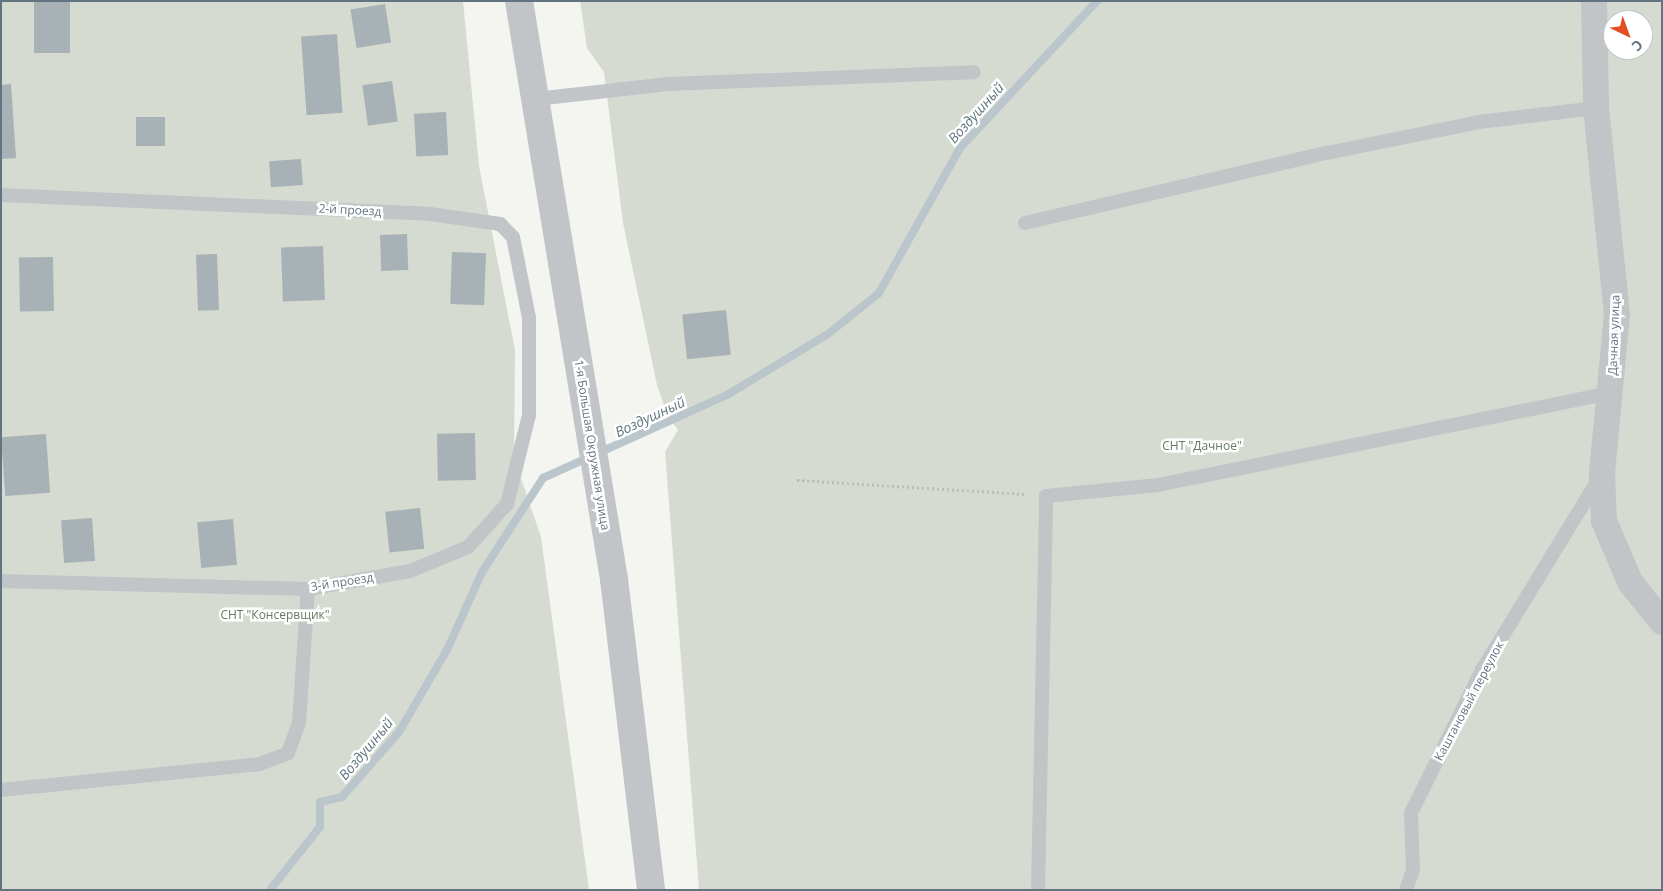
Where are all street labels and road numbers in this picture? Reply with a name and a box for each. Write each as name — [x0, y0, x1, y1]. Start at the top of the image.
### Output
street label: 2-й проезд — [318, 201, 382, 219]
street label: Дачная улица — [1605, 294, 1623, 376]
street label: 1-я Большая Окружная улица — [571, 359, 613, 531]
street label: 3-й проезд — [310, 570, 374, 594]
street label: Каштановый переулок — [1431, 639, 1507, 763]

